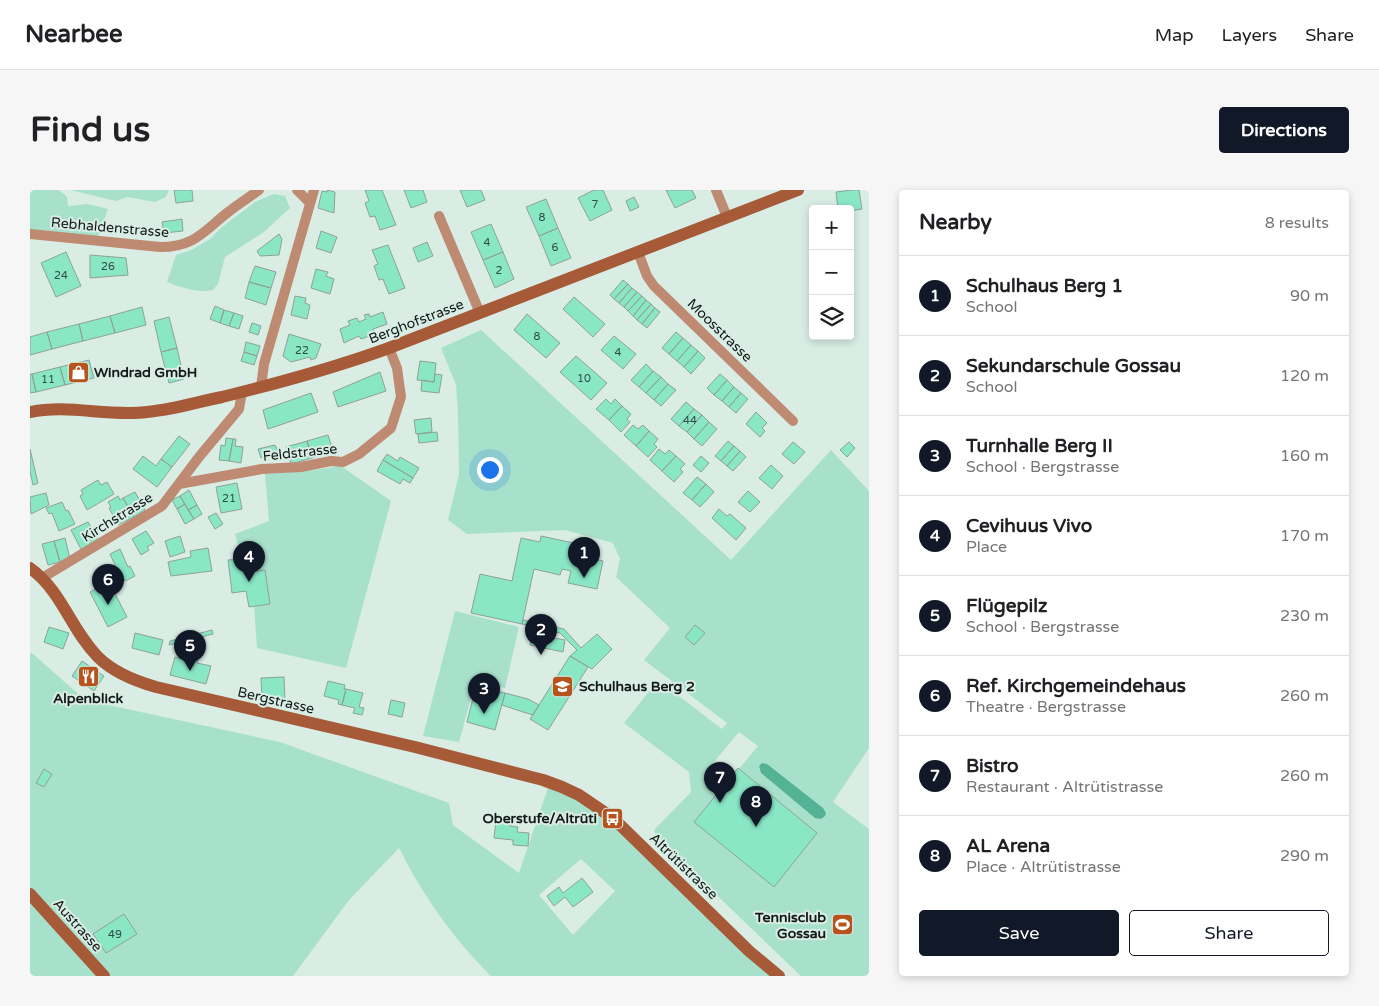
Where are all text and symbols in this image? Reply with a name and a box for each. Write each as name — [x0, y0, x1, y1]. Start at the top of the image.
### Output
text: Nearbee — [25, 20, 123, 49]
text: Map — [1155, 24, 1194, 46]
text: Layers — [1222, 24, 1277, 46]
text: Share — [1305, 24, 1354, 46]
button: Directions — [1219, 107, 1349, 153]
text: Find us — [30, 109, 150, 151]
house number: 7 — [592, 198, 599, 211]
map controls — [809, 205, 854, 340]
button: + — [809, 205, 854, 250]
text: Nearby — [919, 210, 992, 235]
house number: 8 — [539, 211, 546, 224]
text: 8 results — [1265, 213, 1329, 233]
street label: Rebhaldenstrasse — [50, 214, 170, 241]
house number: 4 — [484, 236, 491, 249]
house number: 6 — [552, 241, 559, 254]
button: − — [809, 250, 854, 295]
house number: 26 — [101, 260, 115, 273]
house number: 2 — [496, 264, 503, 277]
house number: 24 — [54, 269, 68, 282]
text: Schulhaus Berg 1 — [966, 275, 1123, 297]
text: 1 — [930, 286, 940, 306]
text: 90 m — [1290, 286, 1329, 306]
street label: Moosstrasse — [684, 295, 756, 366]
button: layers — [809, 295, 854, 340]
street label: Berghofstrasse — [366, 296, 466, 347]
text: School — [966, 297, 1018, 317]
house number: 8 — [534, 330, 541, 343]
house number: 22 — [295, 344, 309, 357]
house number: 4 — [615, 346, 622, 359]
text: Sekundarschule Gossau — [966, 355, 1181, 377]
shop icon: Windrad GmbH — [66, 360, 90, 384]
place label: Windrad GmbH — [94, 364, 197, 381]
text: 2 — [930, 366, 940, 386]
text: 120 m — [1280, 366, 1329, 386]
house number: 10 — [577, 372, 591, 385]
house number: 11 — [41, 373, 55, 386]
text: School — [966, 377, 1018, 397]
house number: 44 — [683, 414, 697, 427]
text: Turnhalle Berg II — [966, 435, 1113, 457]
street label: Feldstrasse — [262, 440, 338, 465]
text: 3 — [930, 446, 940, 466]
text: 160 m — [1280, 446, 1329, 466]
your location — [477, 457, 503, 483]
text: School · Bergstrasse — [966, 457, 1119, 477]
street label: Kirchstrasse — [79, 489, 156, 546]
house number: 21 — [222, 492, 236, 505]
text: Cevihuus Vivo — [966, 515, 1092, 537]
text: 4 — [930, 526, 940, 546]
text: 170 m — [1280, 526, 1329, 546]
pin: 1 — [568, 537, 600, 578]
text: Place — [966, 537, 1007, 557]
pin: 4 — [233, 541, 265, 582]
pin: 6 — [92, 564, 124, 605]
text: Flügepilz — [966, 595, 1047, 617]
text: 5 — [930, 606, 940, 626]
text: 230 m — [1280, 606, 1329, 626]
pin: 2 — [525, 614, 557, 655]
text: School · Bergstrasse — [966, 617, 1119, 637]
pin: 5 — [174, 630, 206, 671]
restaurant icon: Alpenblick — [76, 664, 100, 688]
pin: 3 — [468, 673, 500, 714]
school or university icon: Schulhaus Berg 2 — [551, 674, 575, 698]
text: Ref. Kirchgemeindehaus — [966, 675, 1186, 697]
place label: Schulhaus Berg 2 — [579, 678, 695, 695]
street label: Bergstrasse — [236, 683, 316, 718]
text: 6 — [930, 686, 940, 706]
text: 260 m — [1280, 686, 1329, 706]
place label: Alpenblick — [53, 690, 123, 707]
text: Theatre · Bergstrasse — [966, 697, 1126, 717]
text: Bistro — [966, 755, 1019, 777]
pin: 7 — [704, 762, 736, 803]
text: 7 — [930, 766, 940, 786]
text: 260 m — [1280, 766, 1329, 786]
text: Restaurant · Altrütistrasse — [966, 777, 1163, 797]
pin: 8 — [740, 786, 772, 827]
bus stop icon: Oberstufe/Altrüti — [601, 806, 625, 830]
place label: Oberstufe/Altrüti — [483, 810, 597, 827]
street label: Altrütistrasse — [646, 829, 721, 903]
text: AL Arena — [966, 835, 1050, 857]
text: 8 — [930, 846, 940, 866]
text: 290 m — [1280, 846, 1329, 866]
text: Place · Altrütistrasse — [966, 857, 1121, 877]
street label: Austrasse — [49, 895, 106, 955]
place label: Tennisclub Gossau — [754, 909, 826, 942]
button: Save — [919, 910, 1119, 956]
button: Share — [1129, 910, 1329, 956]
sports icon: Tennisclub Gossau — [830, 913, 854, 937]
house number: 49 — [108, 928, 122, 941]

